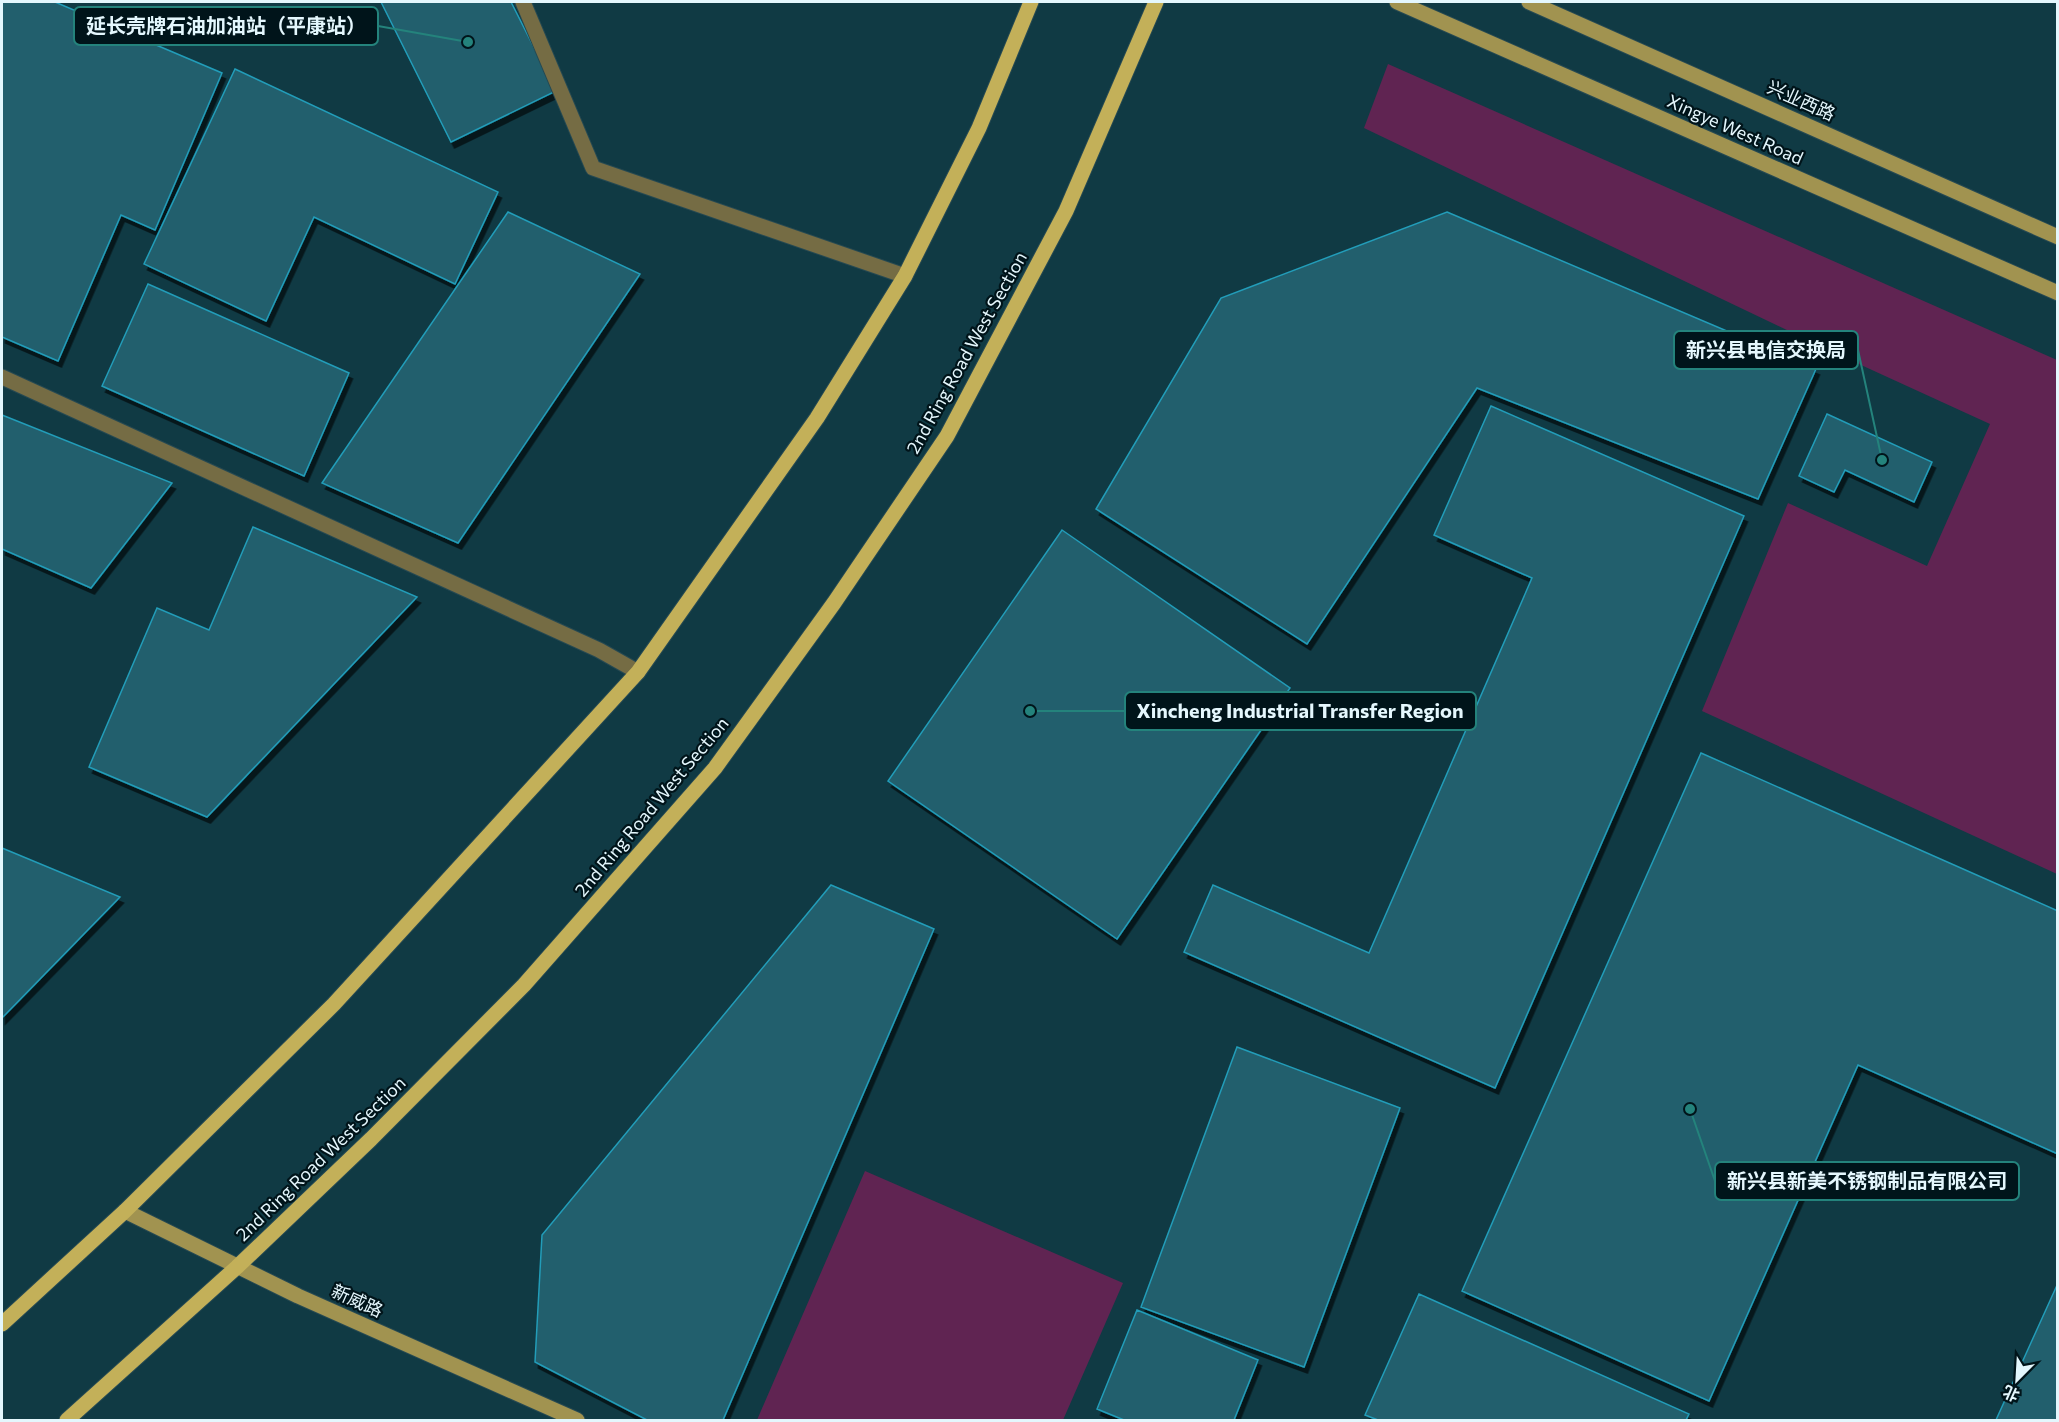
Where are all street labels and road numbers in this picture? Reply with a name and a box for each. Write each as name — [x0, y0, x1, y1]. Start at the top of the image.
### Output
street label: 兴业西路 — [1764, 75, 1839, 125]
street label: Xingye West Road — [1664, 89, 1807, 169]
street label: 2nd Ring Road West Section — [901, 248, 1031, 457]
street label: 2nd Ring Road West Section — [570, 712, 733, 901]
street label: 2nd Ring Road West Section — [231, 1071, 410, 1245]
street label: 新威路 — [328, 1279, 387, 1321]

